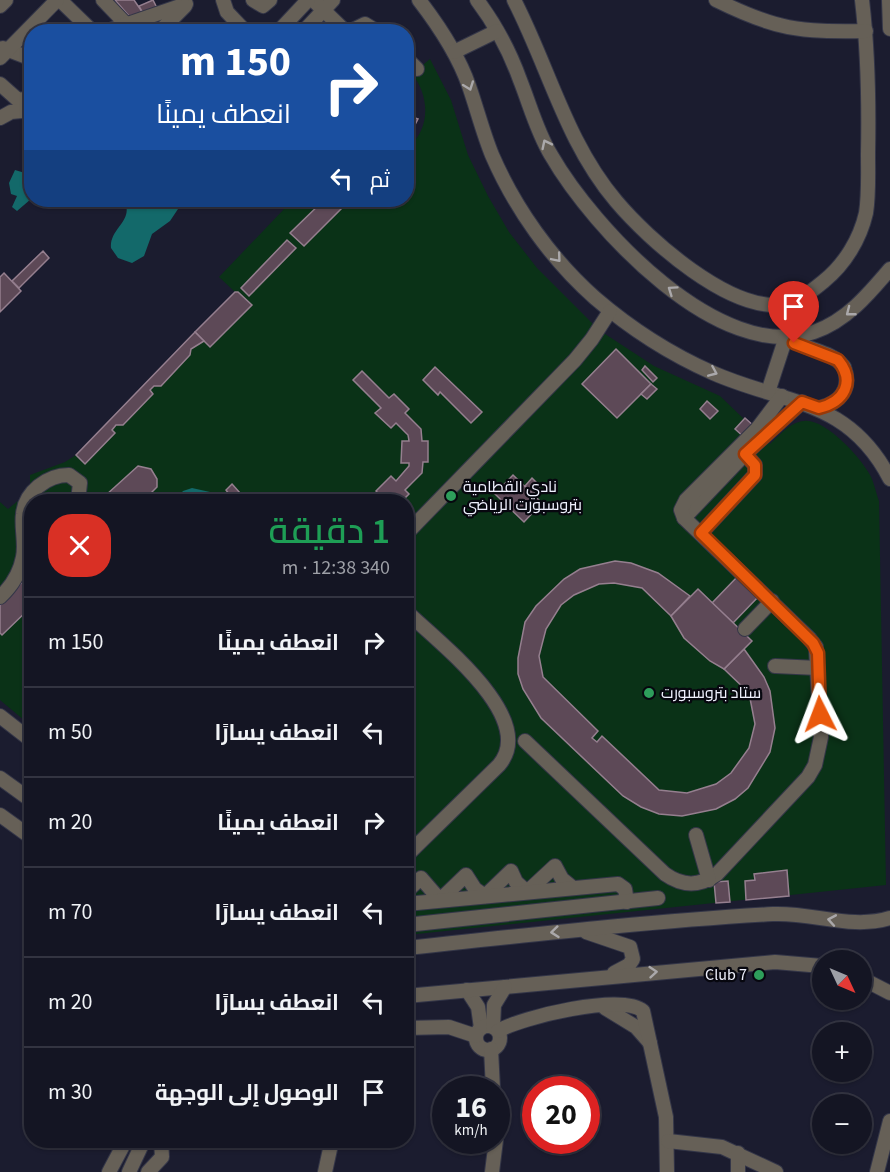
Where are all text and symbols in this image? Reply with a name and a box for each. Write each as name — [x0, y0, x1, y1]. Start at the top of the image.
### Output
text: 150 m — [180, 32, 291, 92]
icon: right — [312, 48, 390, 126]
one-way arrow — [461, 81, 474, 91]
text: انعطف يمينًا — [156, 95, 291, 134]
one-way arrow — [541, 140, 553, 151]
icon: left — [325, 162, 358, 195]
text: ثم — [370, 164, 390, 196]
one-way arrow — [550, 251, 561, 262]
pin — [768, 281, 819, 343]
one-way arrow — [668, 286, 679, 297]
icon: arrive — [777, 290, 810, 323]
one-way arrow — [845, 304, 856, 315]
one-way arrow — [707, 365, 718, 377]
place label: نادي القطامية بتروسبورت الرياضي — [463, 476, 582, 517]
marker: نادي القطامية بتروسبورت الرياضي — [444, 489, 458, 503]
text: 1 دقيقة — [268, 506, 390, 557]
button: close — [48, 514, 111, 577]
text: 340 m · 12:38 — [282, 554, 390, 582]
text: 150 m — [48, 626, 103, 658]
icon: right — [357, 626, 390, 659]
text: انعطف يمينًا — [217, 627, 339, 659]
place label: ستاد بتروسبورت — [661, 682, 761, 704]
position arrow — [788, 682, 852, 746]
marker: ستاد بتروسبورت — [642, 686, 656, 700]
text: 50 m — [48, 716, 93, 748]
icon: left — [357, 716, 390, 749]
text: انعطف يسارًا — [215, 717, 339, 749]
text: 20 m — [48, 806, 93, 838]
icon: right — [357, 806, 390, 839]
text: انعطف يمينًا — [217, 807, 339, 839]
text: 70 m — [48, 896, 93, 928]
icon: left — [357, 896, 390, 929]
text: انعطف يسارًا — [215, 897, 339, 929]
one-way arrow — [828, 914, 838, 927]
one-way arrow — [550, 925, 559, 938]
north arrow — [812, 950, 872, 1010]
map controls — [812, 950, 872, 1154]
place label: Club 7 — [705, 964, 747, 986]
one-way arrow — [648, 966, 657, 979]
marker: Club 7 — [752, 968, 766, 982]
text: 20 m — [48, 986, 93, 1018]
icon: left — [357, 986, 390, 1019]
text: انعطف يسارًا — [215, 987, 339, 1019]
button: + — [812, 1022, 872, 1082]
text: 30 m — [48, 1076, 93, 1108]
icon: arrive — [357, 1076, 390, 1109]
speed limit sign: 20 — [522, 1076, 600, 1154]
text: الوصول إلى الوجهة — [155, 1077, 339, 1109]
text: 16 — [455, 1086, 487, 1129]
button: − — [812, 1094, 872, 1154]
text: km/h — [454, 1120, 488, 1141]

